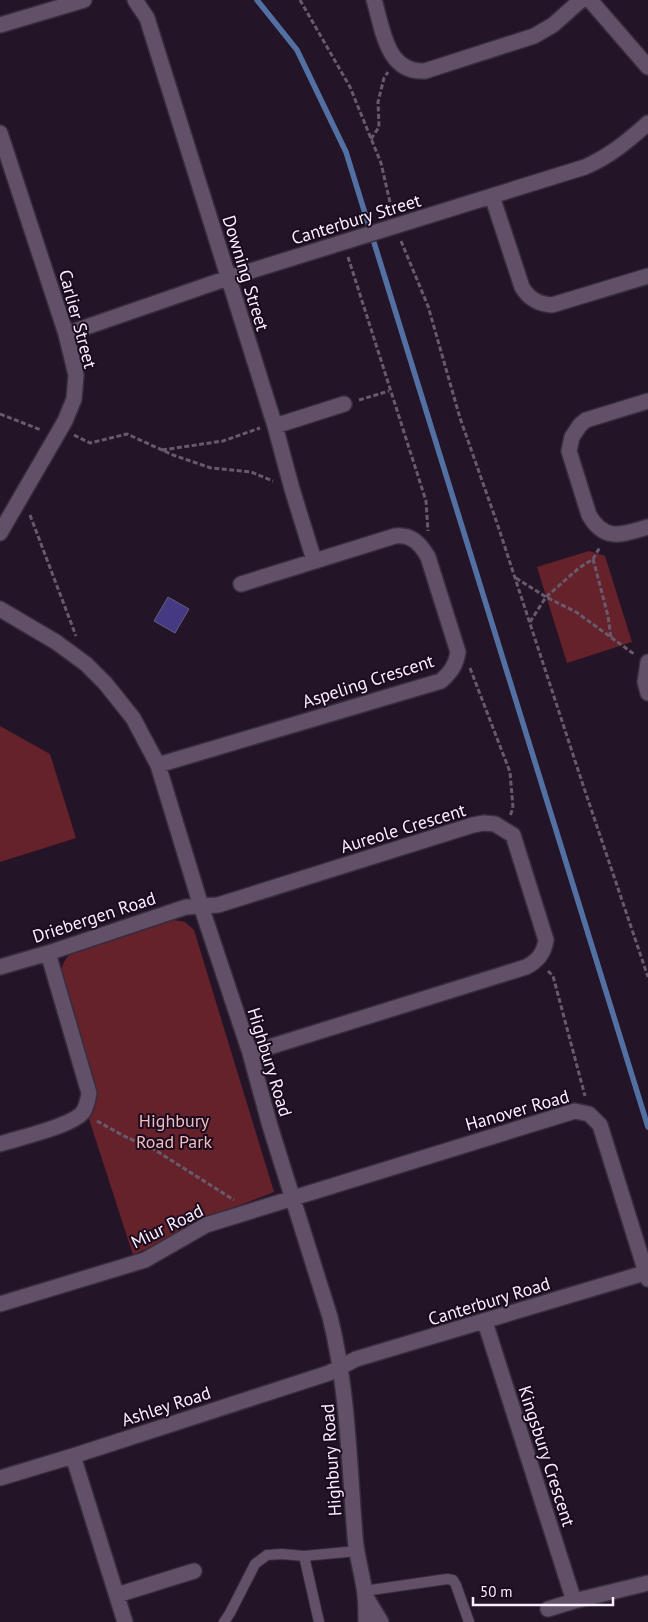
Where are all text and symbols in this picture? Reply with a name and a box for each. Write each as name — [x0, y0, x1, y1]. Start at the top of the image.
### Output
street label: Canterbury Street — [289, 188, 423, 250]
street label: Downing Street — [218, 213, 274, 333]
street label: Carlier Street — [54, 267, 102, 371]
street label: Aspeling Crescent — [299, 649, 437, 713]
street label: Aureole Crescent — [338, 798, 468, 858]
street label: Driebergen Road — [29, 886, 159, 948]
street label: Highbury Road — [243, 1005, 297, 1119]
street label: Hanover Road — [462, 1084, 572, 1136]
park label: Highbury Road Park — [136, 1109, 212, 1153]
street label: Miur Road — [127, 1199, 207, 1253]
street label: Canterbury Road — [425, 1272, 553, 1330]
street label: Ashley Road — [118, 1381, 214, 1431]
street label: Kingsbury Crescent — [513, 1383, 581, 1529]
street label: Highbury Road — [316, 1403, 346, 1517]
scale bar — [473, 1574, 613, 1606]
text: 50 m — [480, 1582, 513, 1601]

